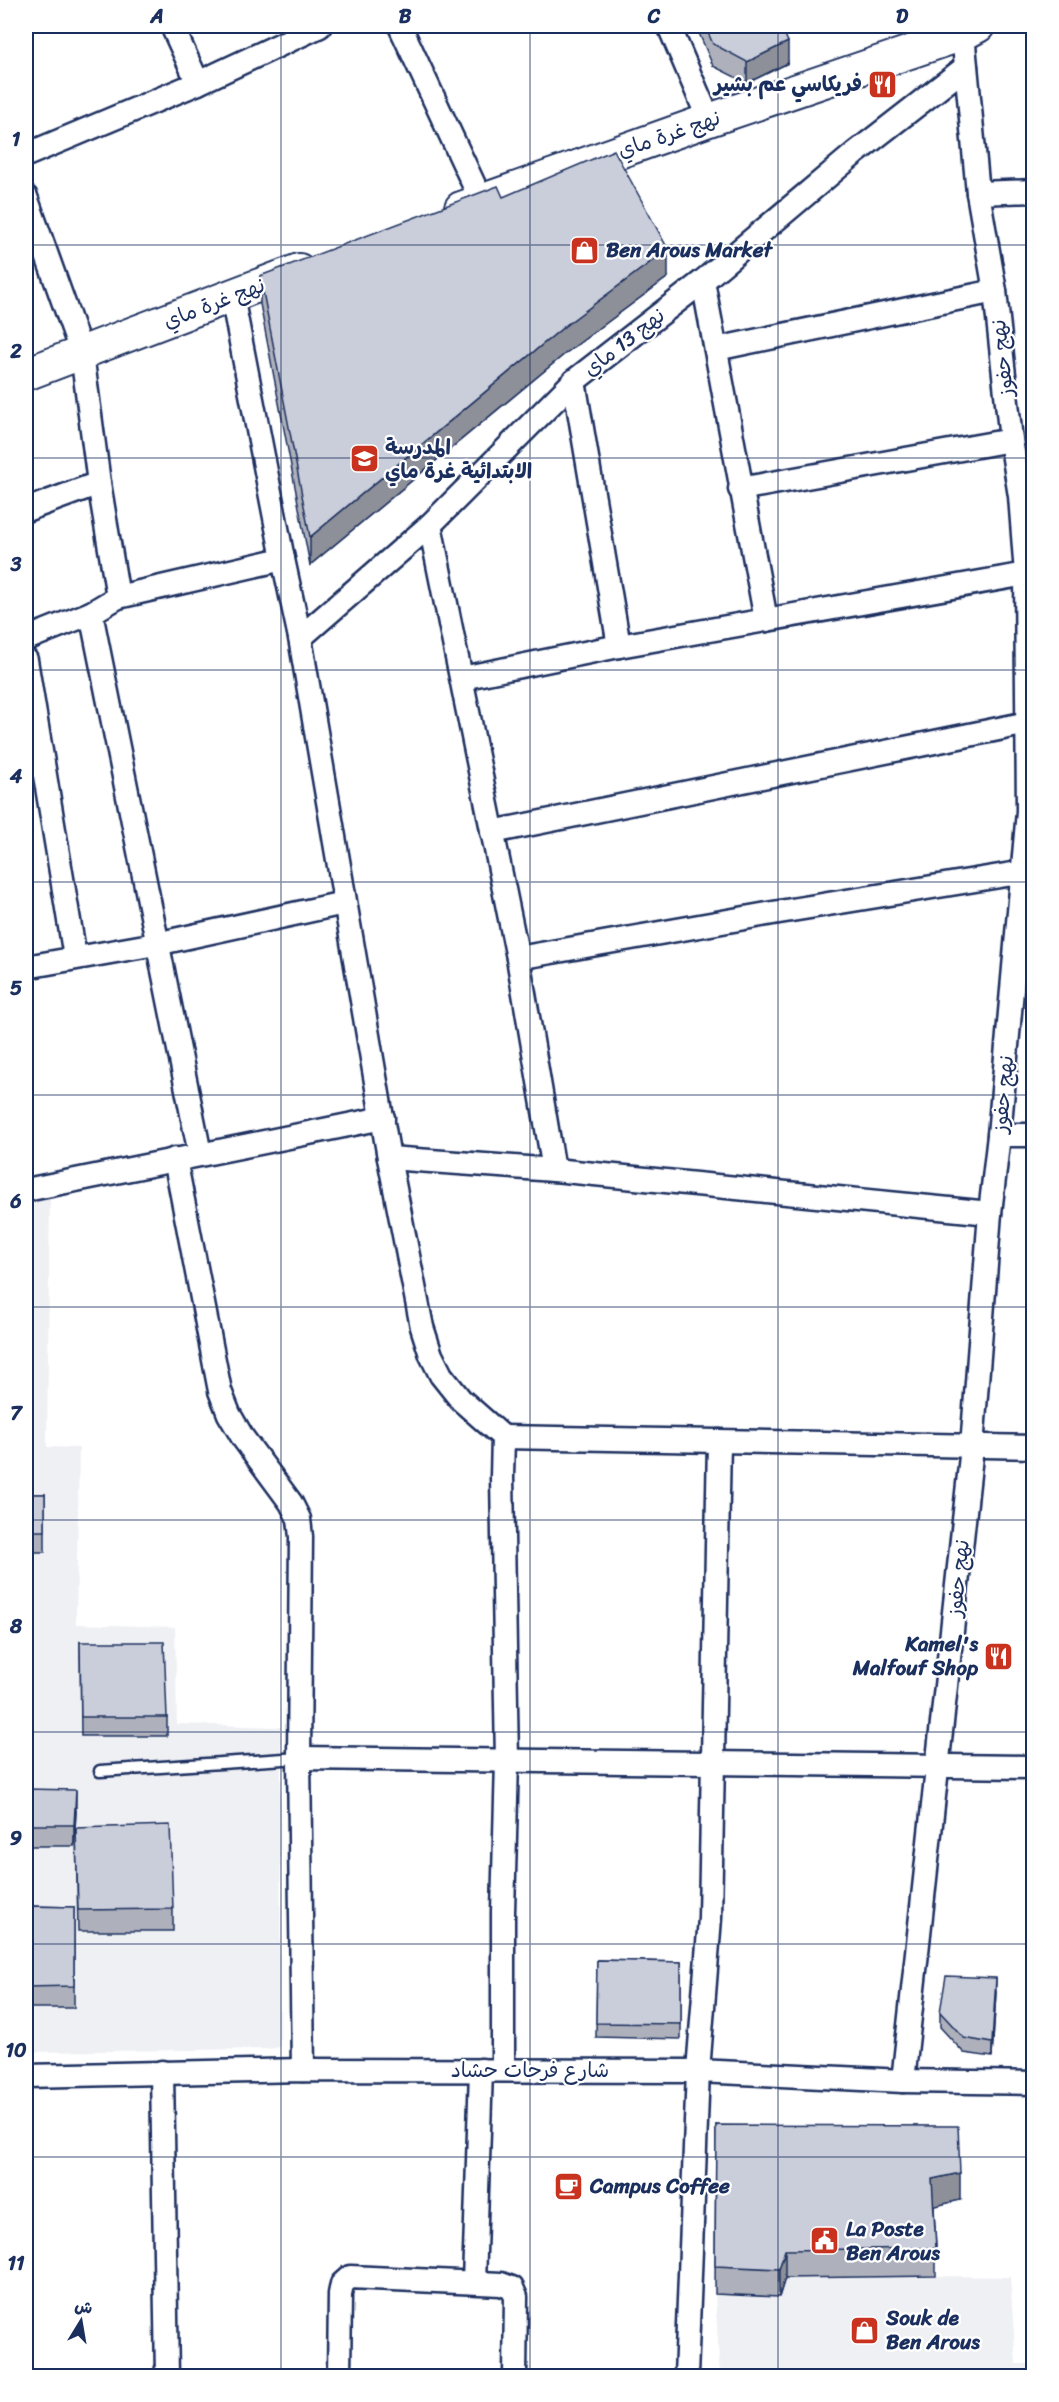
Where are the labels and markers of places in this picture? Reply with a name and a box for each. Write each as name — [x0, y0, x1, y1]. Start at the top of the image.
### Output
place label: فريكاسي عم بشير — [712, 65, 862, 103]
restaurant icon: فريكاسي عم بشير — [867, 68, 899, 100]
place label: Ben Arous Market — [606, 231, 773, 269]
shop icon: Ben Arous Market — [569, 234, 601, 266]
place label: المدرسة الابتدائية غرة ماي — [385, 428, 532, 490]
school or university icon: المدرسة الابتدائية غرة ماي — [348, 443, 380, 475]
place label: Kamel's Malfouf Shop — [852, 1625, 979, 1687]
restaurant icon: Kamel's Malfouf Shop — [983, 1640, 1015, 1672]
place label: Campus Coffee — [589, 2167, 730, 2205]
cafe icon: Campus Coffee — [553, 2170, 585, 2202]
place label: La Poste Ben Arous — [846, 2210, 940, 2272]
public building icon: La Poste Ben Arous — [809, 2225, 841, 2257]
place label: Souk de Ben Arous — [885, 2299, 980, 2361]
shop icon: Souk de Ben Arous — [849, 2314, 881, 2346]

